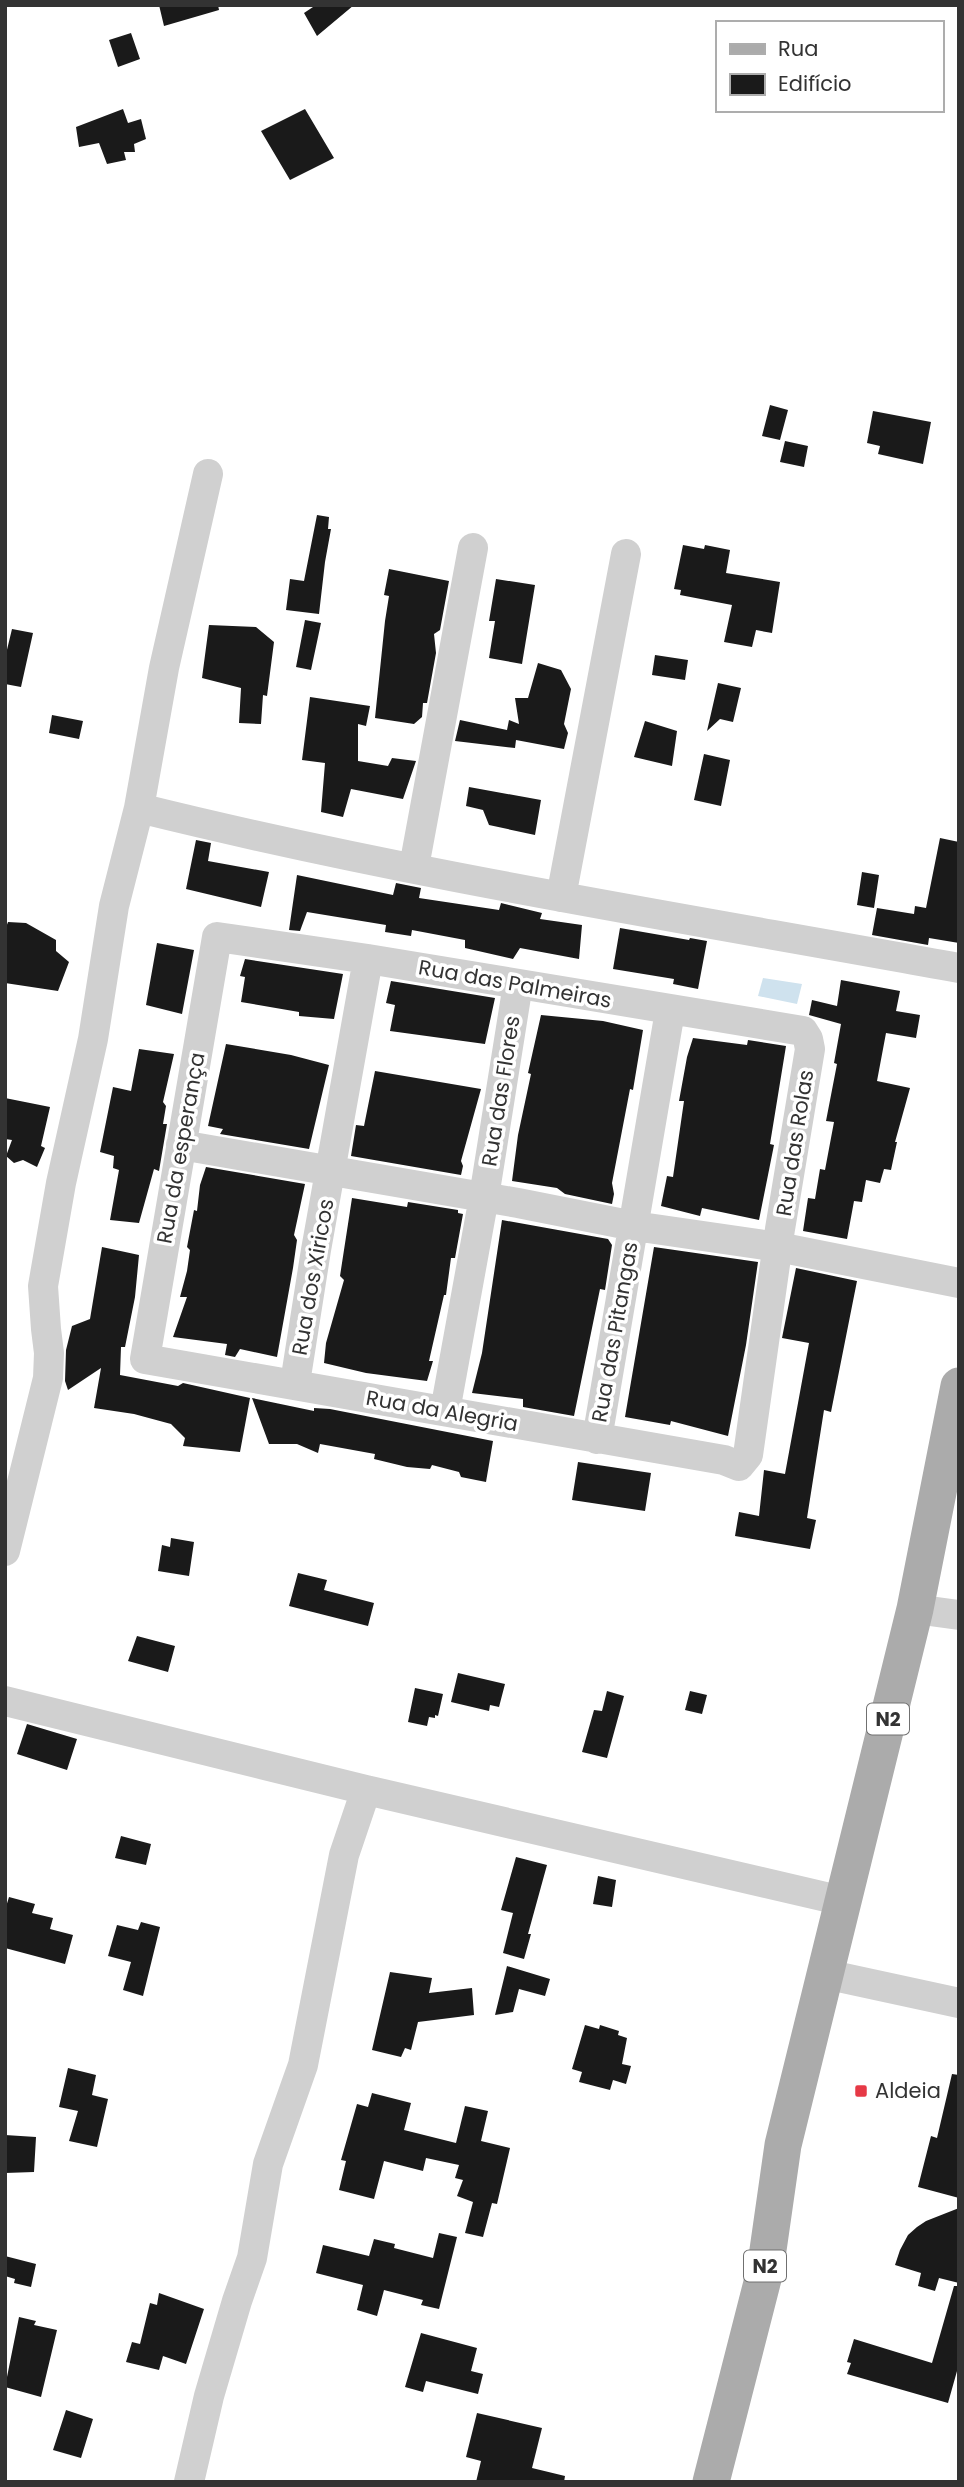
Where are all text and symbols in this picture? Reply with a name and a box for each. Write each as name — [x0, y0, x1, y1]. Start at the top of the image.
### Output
legend — [716, 21, 943, 112]
text: Rua — [778, 34, 818, 63]
text: Edifício — [778, 69, 852, 98]
street label: Rua das Palmeiras — [416, 952, 614, 1015]
street label: Rua das Flores — [474, 1014, 527, 1168]
street label: Rua da esperança — [149, 1050, 212, 1246]
street label: Rua das Rolas — [769, 1068, 820, 1218]
street label: Rua dos Xiricos — [284, 1196, 341, 1358]
street label: Rua das Pitangas — [584, 1239, 645, 1425]
street label: Rua da Alegria — [364, 1383, 520, 1438]
road number: N2 — [867, 1704, 909, 1735]
place label: Aldeia — [875, 2076, 941, 2105]
marker: Aldeia — [853, 2083, 869, 2099]
road number: N2 — [744, 2250, 786, 2282]

